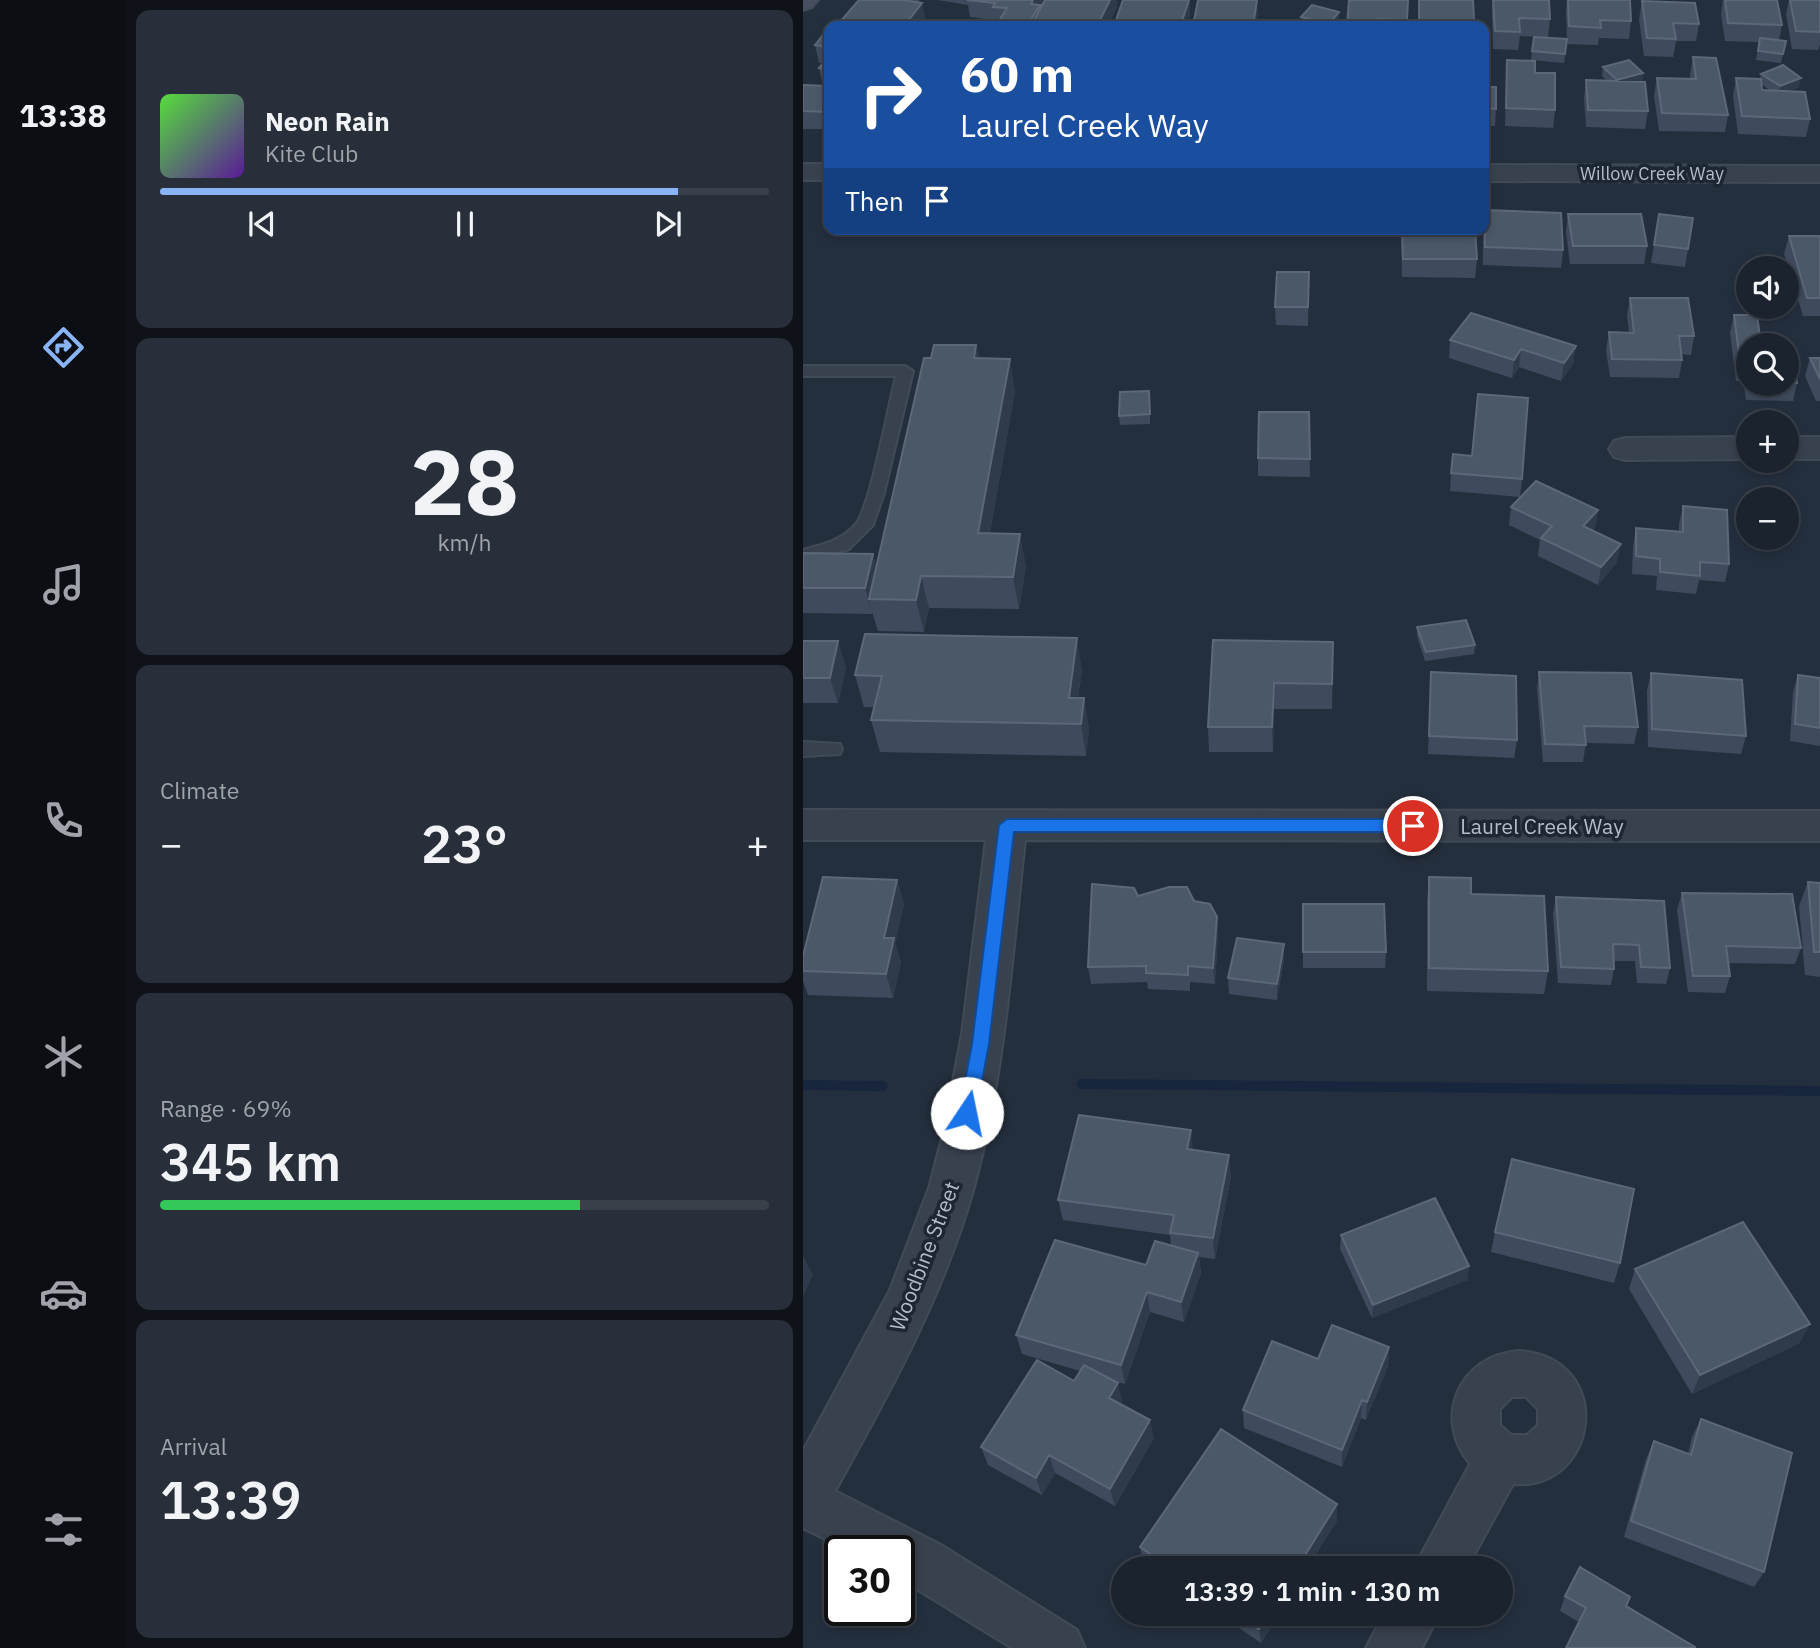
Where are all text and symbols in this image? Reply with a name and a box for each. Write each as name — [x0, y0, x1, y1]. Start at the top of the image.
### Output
text: 60 m — [960, 42, 1074, 105]
icon: right — [845, 49, 936, 140]
text: 13:38 — [19, 94, 107, 136]
text: Neon Rain — [265, 104, 390, 138]
text: Laurel Creek Way — [960, 104, 1209, 146]
text: Kite Club — [265, 138, 358, 168]
street label: Willow Creek Way — [1580, 162, 1724, 185]
icon: arrive — [918, 182, 956, 220]
text: Then — [845, 184, 904, 218]
icon: previous — [243, 205, 281, 243]
icon: pause — [446, 205, 484, 243]
icon: next — [649, 205, 687, 243]
map controls — [1736, 256, 1799, 550]
button: sound — [1736, 256, 1799, 319]
icon: directions — [39, 323, 88, 372]
button: search — [1736, 333, 1799, 396]
button: + — [1736, 410, 1799, 473]
text: 28 — [410, 422, 519, 540]
button: − — [1736, 487, 1799, 550]
text: km/h — [437, 527, 492, 557]
icon: music — [39, 560, 88, 609]
text: Climate — [160, 775, 239, 805]
icon: phone — [39, 796, 88, 845]
pin — [1383, 796, 1443, 856]
icon: arrive — [1394, 807, 1432, 845]
text: 23° — [421, 810, 508, 877]
street label: Laurel Creek Way — [1460, 812, 1624, 840]
text: − — [160, 819, 183, 868]
text: + — [746, 819, 769, 868]
icon: climate — [39, 1032, 88, 1081]
position arrow — [930, 1076, 1004, 1150]
text: Range · 69% — [160, 1093, 292, 1123]
text: 345 km — [160, 1128, 341, 1195]
street label: Woodbine Street — [883, 1177, 965, 1335]
icon: car — [39, 1269, 88, 1318]
text: Arrival — [160, 1431, 227, 1461]
text: 13:39 — [160, 1466, 301, 1533]
icon: filters — [39, 1505, 88, 1554]
speed limit sign: 30 — [824, 1535, 915, 1626]
text: 13:39 · 1 min · 130 m — [1184, 1574, 1440, 1608]

